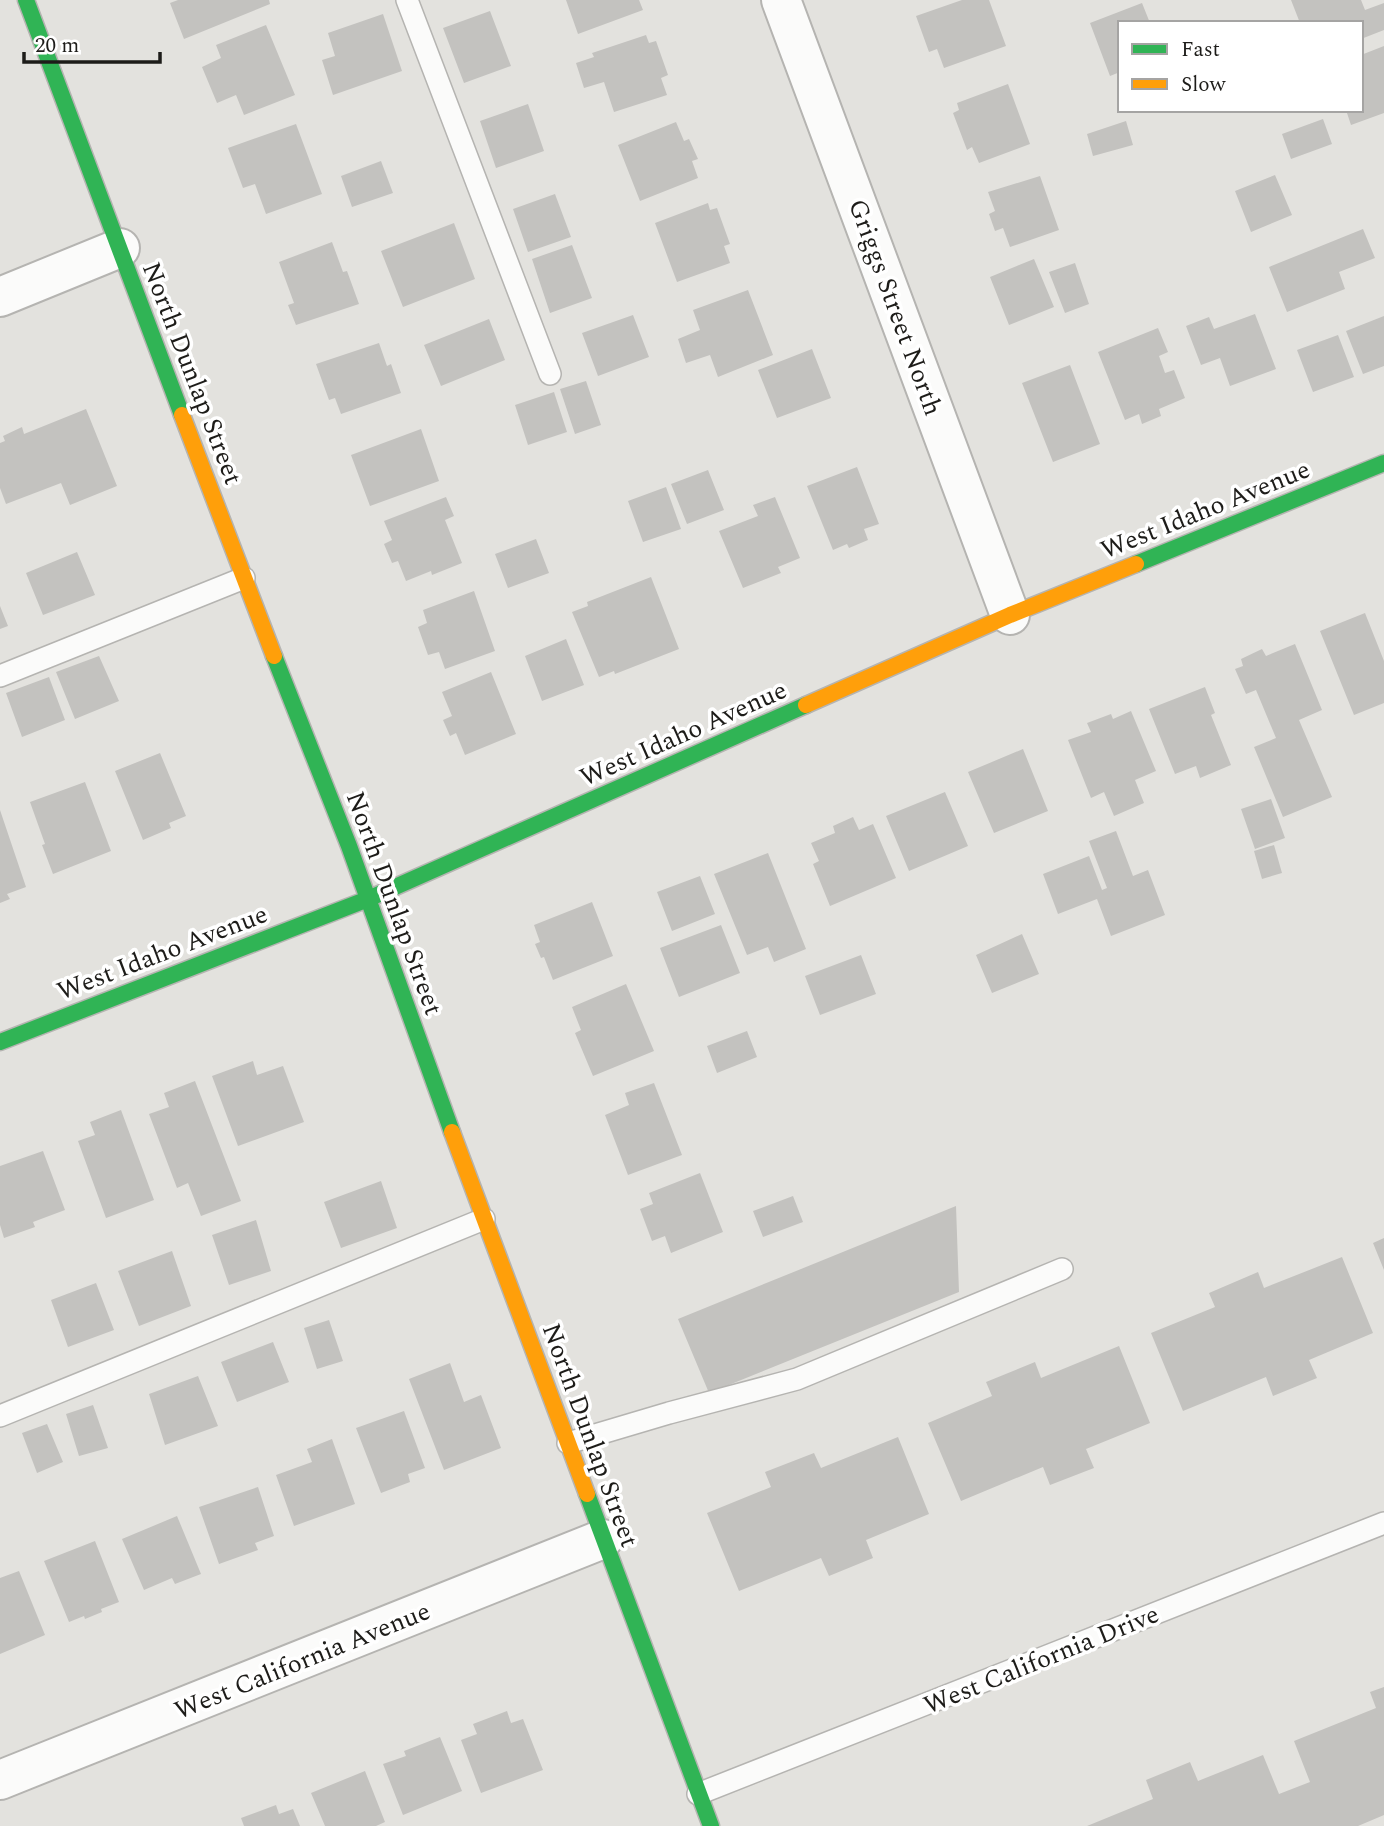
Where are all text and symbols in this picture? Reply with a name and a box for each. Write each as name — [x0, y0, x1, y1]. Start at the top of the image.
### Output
scale bar — [24, 21, 161, 65]
legend — [1118, 21, 1363, 112]
text: 20 m — [35, 30, 79, 62]
text: Fast — [1181, 34, 1220, 66]
text: Slow — [1181, 69, 1227, 101]
street label: Griggs Street North — [837, 193, 953, 421]
street label: North Dunlap Street — [131, 256, 253, 491]
street label: West Idaho Avenue — [1094, 450, 1316, 570]
street label: West Idaho Avenue — [573, 670, 793, 798]
street label: North Dunlap Street — [335, 786, 453, 1021]
street label: West Idaho Avenue — [51, 894, 274, 1012]
street label: North Dunlap Street — [531, 1318, 649, 1553]
street label: West California Avenue — [168, 1591, 436, 1731]
street label: West California Drive — [918, 1594, 1165, 1725]

